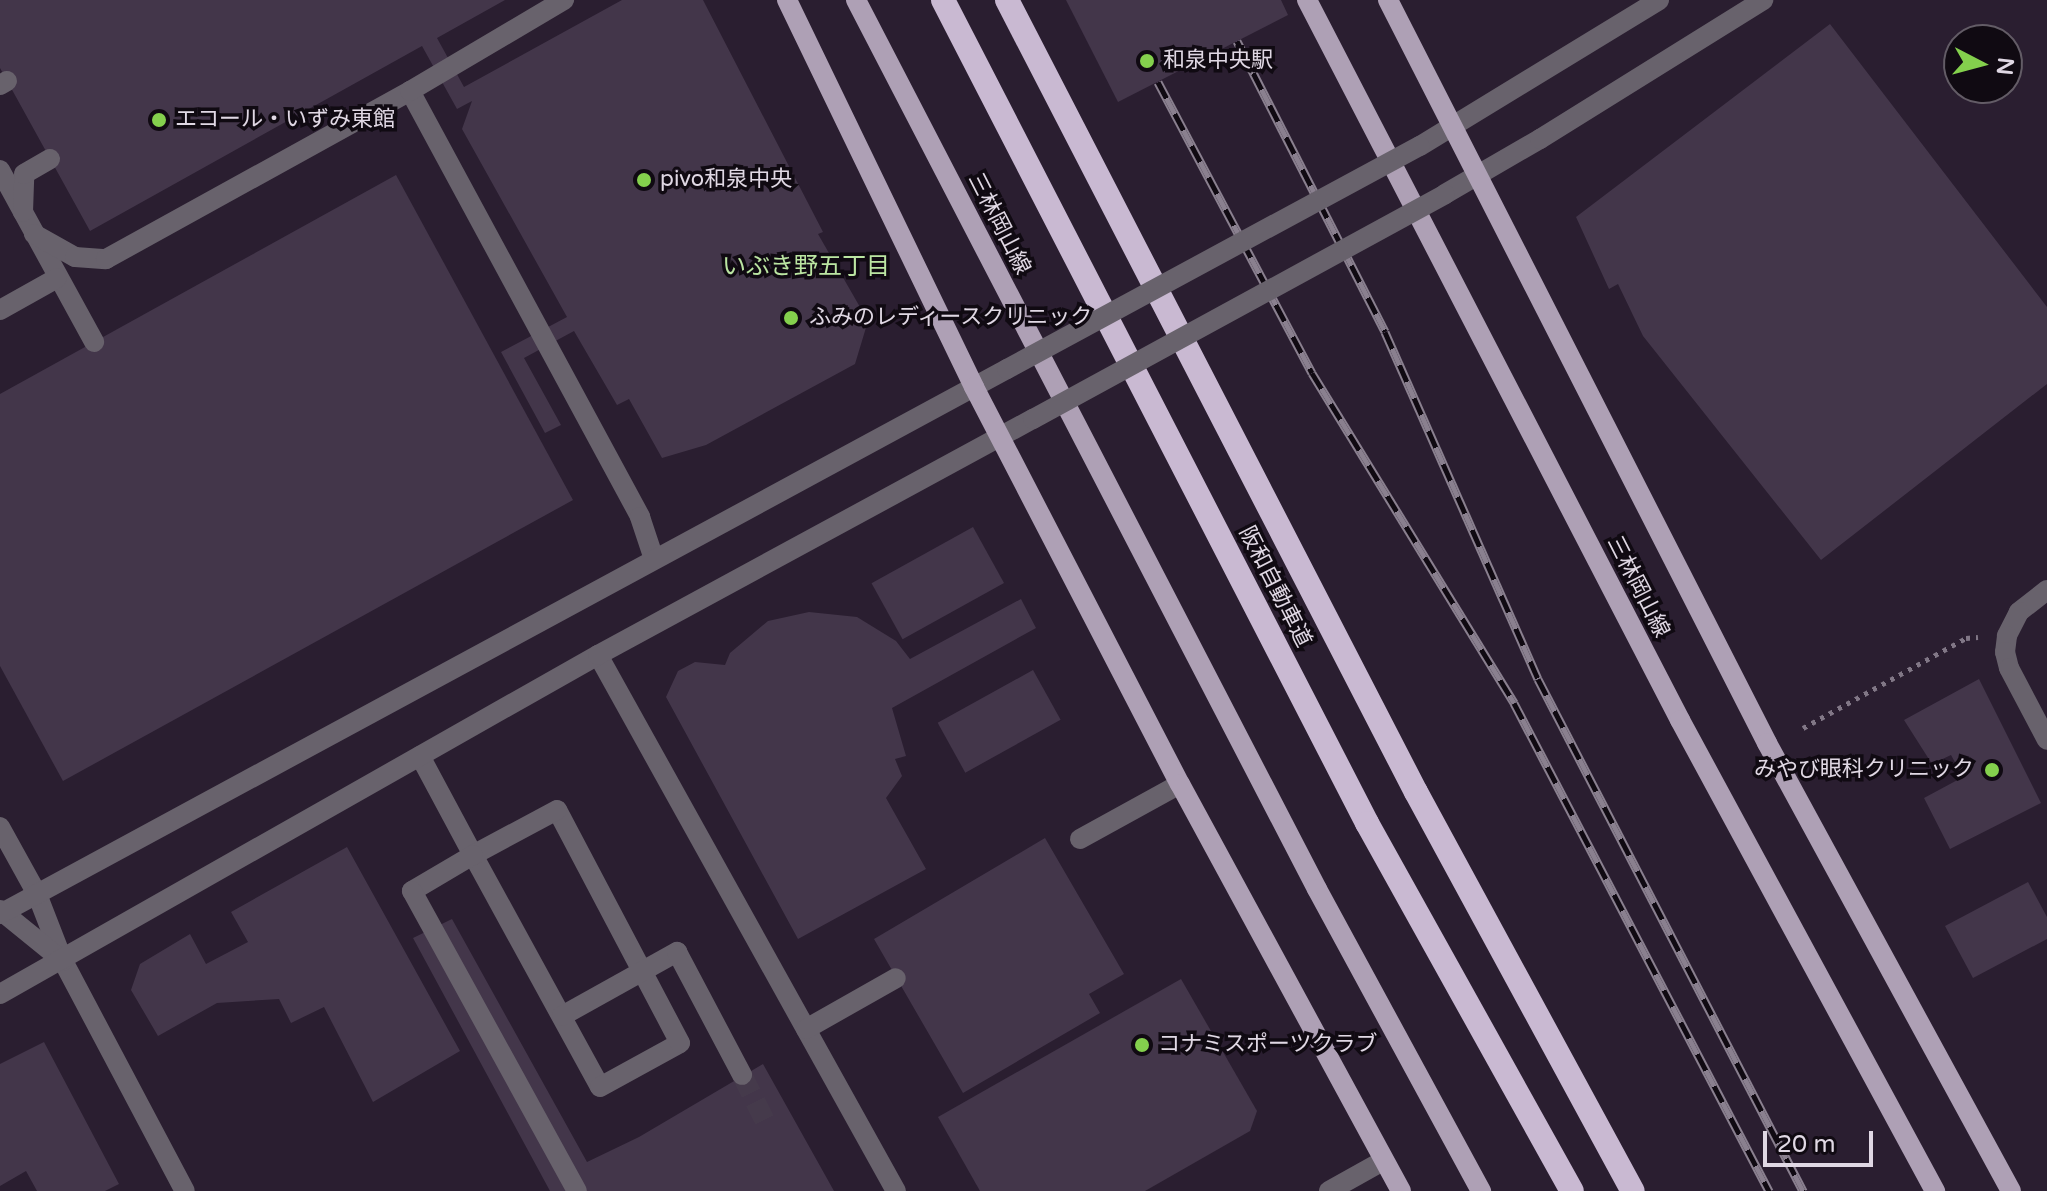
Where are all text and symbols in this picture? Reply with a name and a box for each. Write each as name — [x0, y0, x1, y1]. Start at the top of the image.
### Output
north arrow — [1943, 24, 2023, 104]
place label: 和泉中央駅 — [1163, 48, 1273, 74]
marker: 和泉中央駅 — [1138, 52, 1156, 70]
text: N — [1991, 56, 2019, 76]
place label: エコール・いずみ東館 — [175, 107, 395, 133]
marker: エコール・いずみ東館 — [150, 111, 168, 129]
place label: pivo和泉中央 — [660, 167, 792, 193]
street label: 三林岡山線 — [962, 169, 1036, 279]
marker: pivo和泉中央 — [635, 171, 653, 189]
district label: いぶき野五丁目 — [722, 253, 890, 281]
place label: ふみのレディースクリニック — [809, 305, 1095, 331]
marker: ふみのレディースクリニック — [780, 307, 802, 329]
street label: 阪和自動車道 — [1233, 522, 1317, 652]
street label: 三林岡山線 — [1601, 532, 1675, 642]
place label: みやび眼科クリニック — [1754, 757, 1974, 783]
marker: みやび眼科クリニック — [1981, 759, 2003, 781]
place label: コナミスポーツクラブ — [1158, 1032, 1378, 1058]
marker: コナミスポーツクラブ — [1133, 1036, 1151, 1054]
scale bar — [1767, 1115, 1877, 1165]
text: 20 m — [1777, 1130, 1835, 1159]

